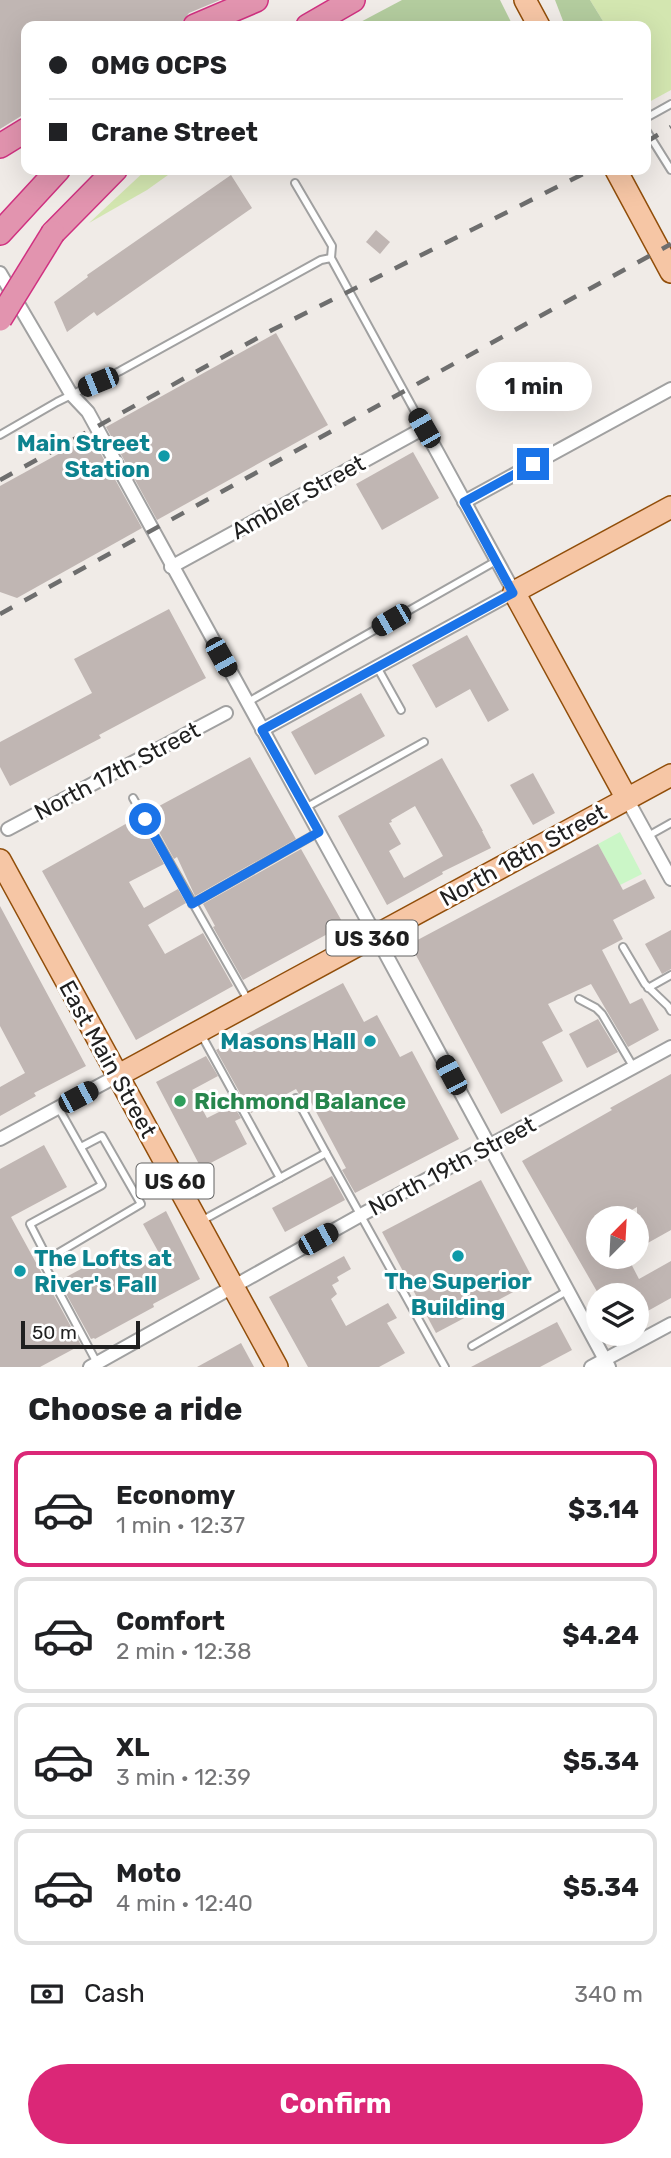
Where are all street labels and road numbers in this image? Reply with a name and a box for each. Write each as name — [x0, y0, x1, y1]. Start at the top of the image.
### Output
street label: Ambler Street — [226, 449, 370, 545]
street label: North 17th Street — [29, 716, 205, 826]
street label: North 18th Street — [435, 798, 611, 912]
road number: US 360 — [326, 920, 418, 956]
street label: East Main Street — [53, 975, 163, 1143]
street label: North 19th Street — [364, 1110, 540, 1222]
road number: US 60 — [136, 1164, 214, 1198]

